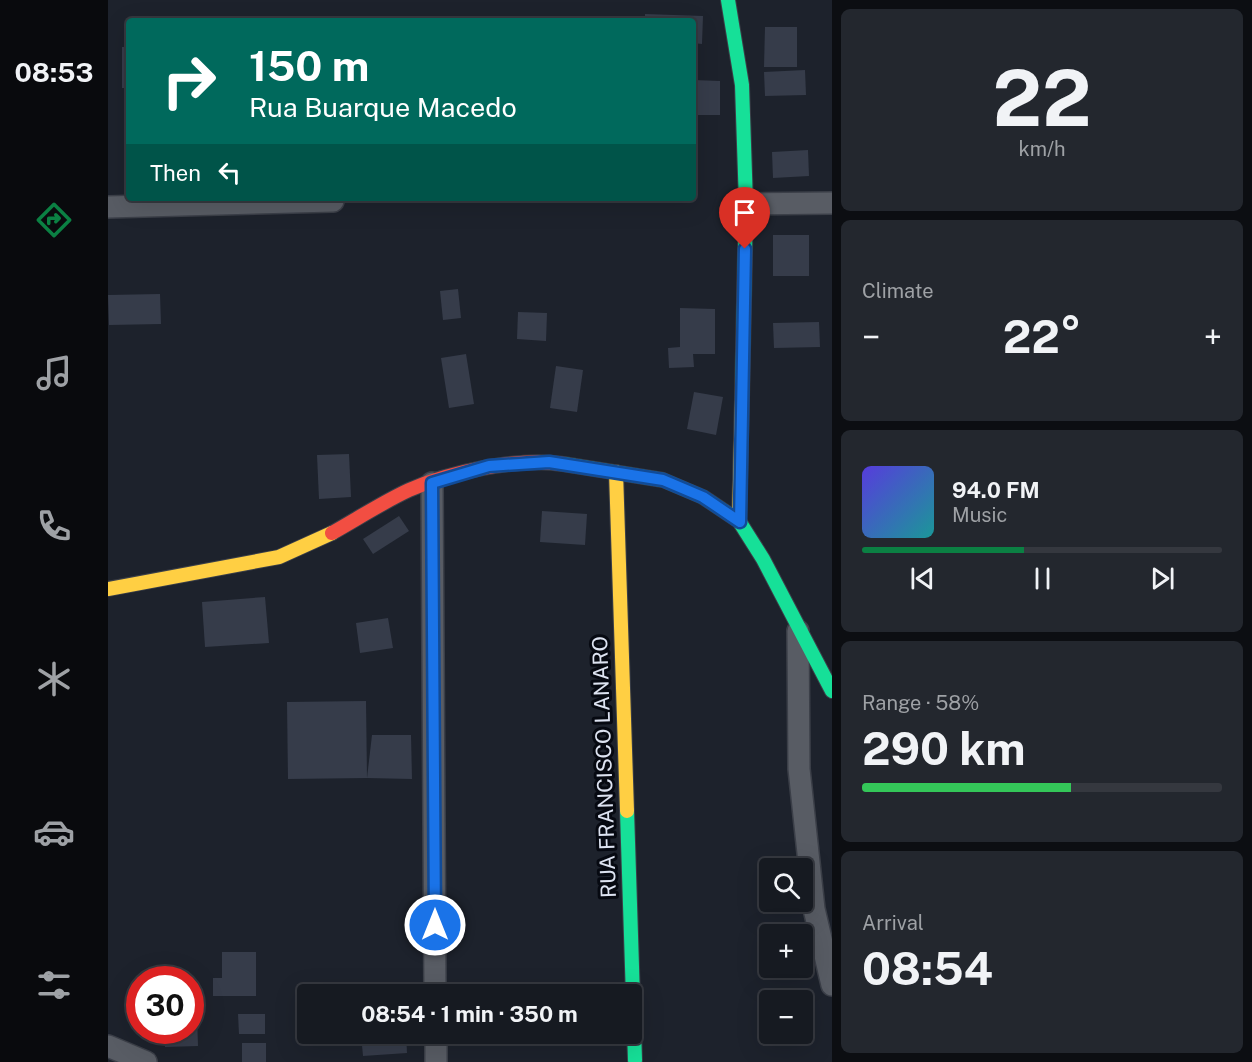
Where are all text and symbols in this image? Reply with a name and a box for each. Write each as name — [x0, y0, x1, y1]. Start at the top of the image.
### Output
text: 150 m — [249, 41, 369, 90]
icon: right — [150, 42, 228, 120]
text: 22 — [992, 52, 1092, 144]
text: 08:53 — [15, 56, 93, 88]
text: Rua Buarque Macedo — [249, 91, 517, 123]
text: km/h — [1018, 137, 1066, 161]
icon: left — [213, 156, 246, 189]
text: Then — [150, 160, 201, 186]
pin — [719, 187, 770, 249]
icon: arrive — [728, 196, 761, 229]
icon: directions — [33, 199, 75, 241]
text: Climate — [862, 279, 934, 303]
text: 22° — [1003, 310, 1081, 363]
text: − — [862, 318, 880, 356]
text: + — [1204, 318, 1222, 356]
icon: music — [33, 352, 75, 394]
text: 94.0 FM — [952, 477, 1040, 503]
text: Music — [952, 503, 1007, 527]
icon: phone — [33, 505, 75, 547]
icon: previous — [906, 562, 939, 595]
icon: pause — [1026, 562, 1059, 595]
icon: next — [1146, 562, 1179, 595]
street label: RUA FRANCISCO LANARO — [587, 636, 621, 898]
icon: climate — [33, 658, 75, 700]
text: Range · 58% — [862, 691, 979, 715]
text: 290 km — [862, 722, 1026, 775]
icon: car — [33, 811, 75, 853]
map controls — [759, 858, 813, 1044]
button: search — [759, 858, 813, 912]
position arrow — [403, 893, 467, 957]
text: Arrival — [862, 911, 924, 935]
button: + — [759, 924, 813, 978]
text: 08:54 — [862, 942, 993, 995]
icon: filters — [33, 964, 75, 1006]
speed limit sign: 30 — [126, 966, 204, 1044]
button: − — [759, 990, 813, 1044]
text: 08:54 · 1 min · 350 m — [361, 1001, 578, 1027]

